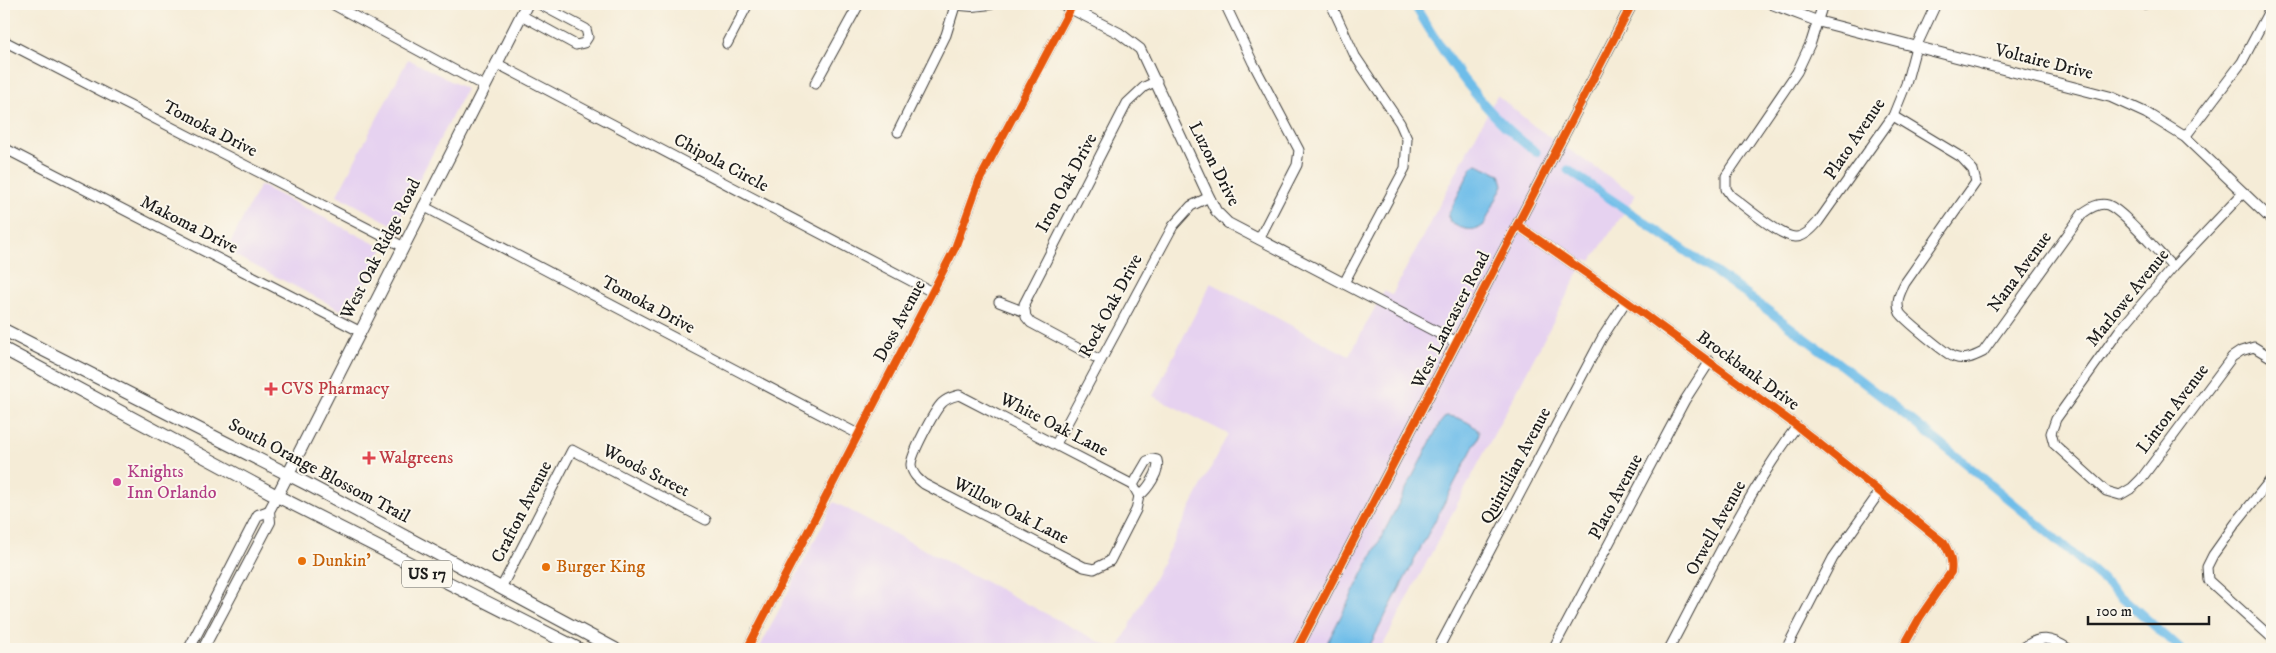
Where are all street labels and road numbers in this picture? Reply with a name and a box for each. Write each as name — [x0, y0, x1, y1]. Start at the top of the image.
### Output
street label: Voltaire Drive — [1992, 39, 2095, 85]
street label: Plato Avenue — [1820, 94, 1890, 184]
street label: Tomoka Drive — [159, 96, 261, 162]
street label: Luzon Drive — [1183, 118, 1245, 210]
street label: Chipola Circle — [670, 129, 772, 197]
street label: Iron Oak Drive — [1032, 130, 1102, 236]
street label: West Oak Ridge Road — [336, 175, 426, 324]
street label: Makoma Drive — [136, 191, 242, 259]
street label: Nana Avenue — [1983, 227, 2057, 317]
street label: Marlowe Avenue — [2082, 245, 2174, 351]
street label: West Lancaster Road — [1406, 248, 1495, 393]
street label: Rock Oak Drive — [1074, 250, 1148, 362]
street label: Tomoka Drive — [597, 271, 699, 339]
street label: Doss Avenue — [869, 276, 931, 366]
street label: Brockbank Drive — [1692, 326, 1804, 416]
street label: Linton Avenue — [2132, 360, 2214, 458]
street label: White Oak Lane — [995, 388, 1112, 462]
street label: Quintilian Avenue — [1476, 404, 1556, 528]
street label: South Orange Blossom Trail — [225, 414, 414, 528]
street label: Woods Street — [598, 439, 693, 502]
street label: Plato Avenue — [1584, 450, 1648, 544]
street label: Crafton Avenue — [487, 457, 557, 567]
street label: Willow Oak Lane — [949, 472, 1072, 550]
street label: Orwell Avenue — [1681, 477, 1751, 579]
road number: US 17 — [402, 560, 452, 588]

